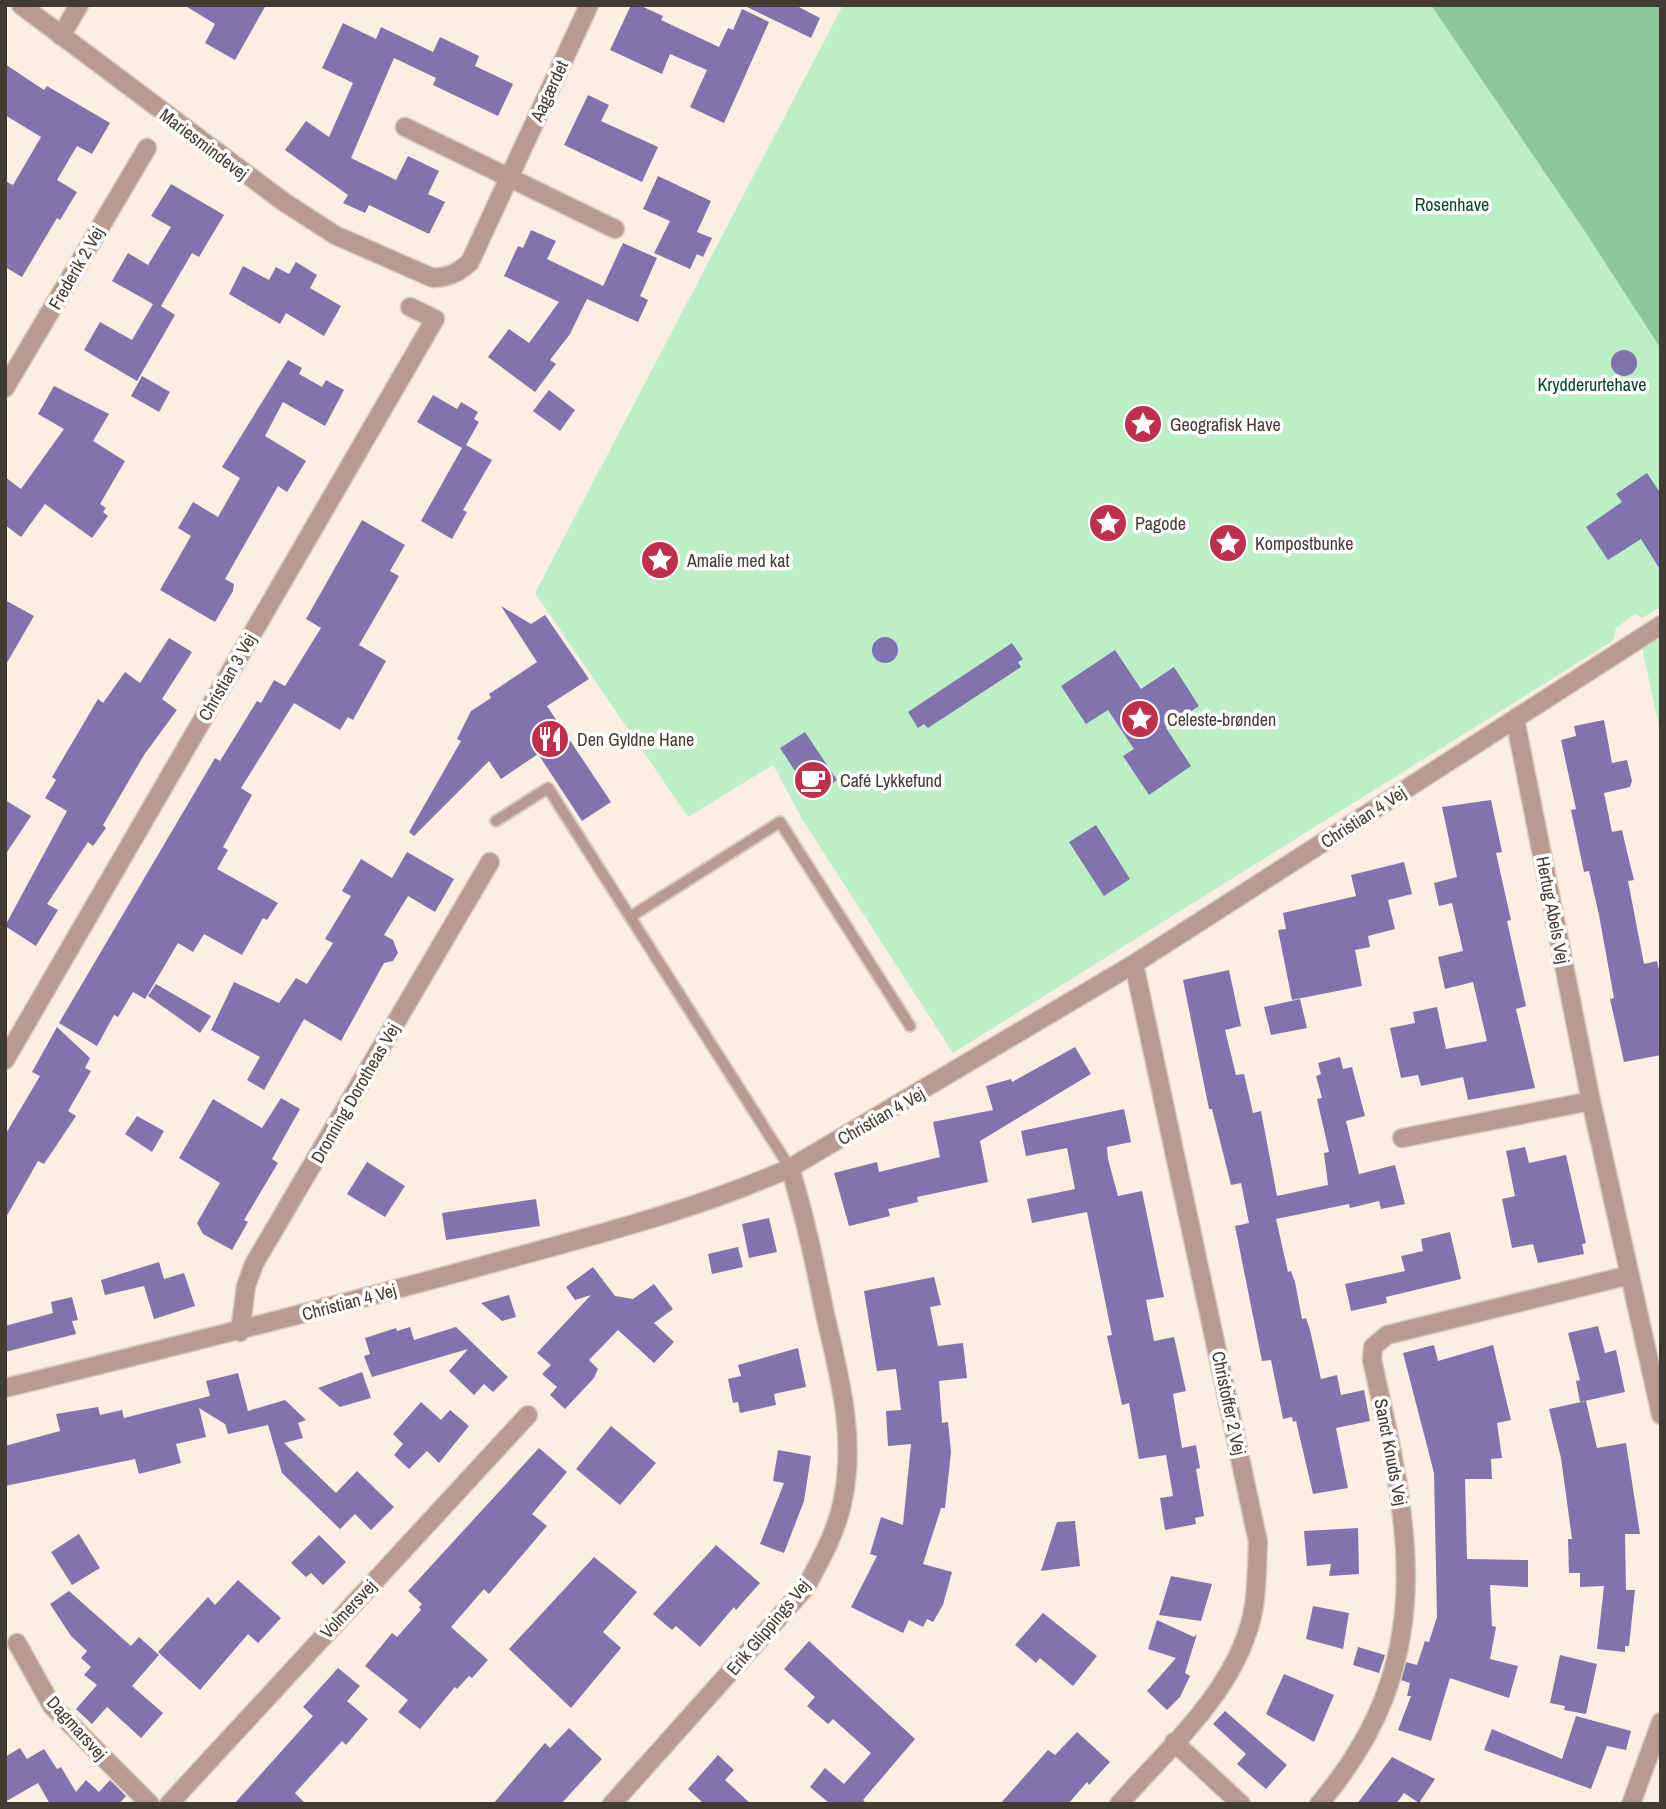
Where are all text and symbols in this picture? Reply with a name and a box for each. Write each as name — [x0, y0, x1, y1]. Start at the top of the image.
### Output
street label: Aagærdet — [524, 56, 574, 127]
street label: Mariesmindevej — [155, 102, 253, 186]
park label: Rosenhave — [1415, 192, 1489, 217]
street label: Frederik 2 Vej — [42, 222, 110, 314]
park label: Krydderurtehave — [1537, 372, 1647, 397]
place icon: Geografisk Have — [1122, 403, 1164, 445]
place label: Geografisk Have — [1170, 412, 1281, 437]
place icon: Pagode — [1087, 502, 1129, 544]
place label: Pagode — [1135, 511, 1186, 536]
place icon: Kompostbunke — [1207, 522, 1249, 564]
place label: Kompostbunke — [1255, 531, 1353, 556]
place icon: Amalie med kat — [639, 539, 681, 581]
place label: Amalie med kat — [686, 548, 790, 573]
street label: Christian 3 Vej — [192, 629, 262, 725]
place icon: Celeste-brønden — [1119, 698, 1161, 740]
place label: Celeste-brønden — [1167, 707, 1276, 732]
restaurant icon: Den Gyldne Hane — [529, 718, 571, 760]
place label: Den Gyldne Hane — [577, 727, 694, 752]
cafe icon: Café Lykkefund — [792, 759, 834, 801]
place label: Café Lykkefund — [840, 768, 942, 793]
street label: Christian 4 Vej — [1316, 780, 1410, 854]
street label: Hertug Abels Vej — [1530, 854, 1576, 966]
street label: Dronning Dorotheas Vej — [305, 1019, 405, 1167]
street label: Christian 4 Vej — [833, 1081, 929, 1151]
street label: Christian 4 Vej — [299, 1277, 399, 1327]
street label: Christoffer 2 Vej — [1206, 1349, 1252, 1457]
street label: Sanct Knuds Vej — [1368, 1396, 1414, 1508]
street label: Volmersvej — [314, 1574, 382, 1644]
street label: Erik Glippings Vej — [720, 1574, 816, 1680]
street label: Dagmarsvej — [41, 1690, 113, 1766]

